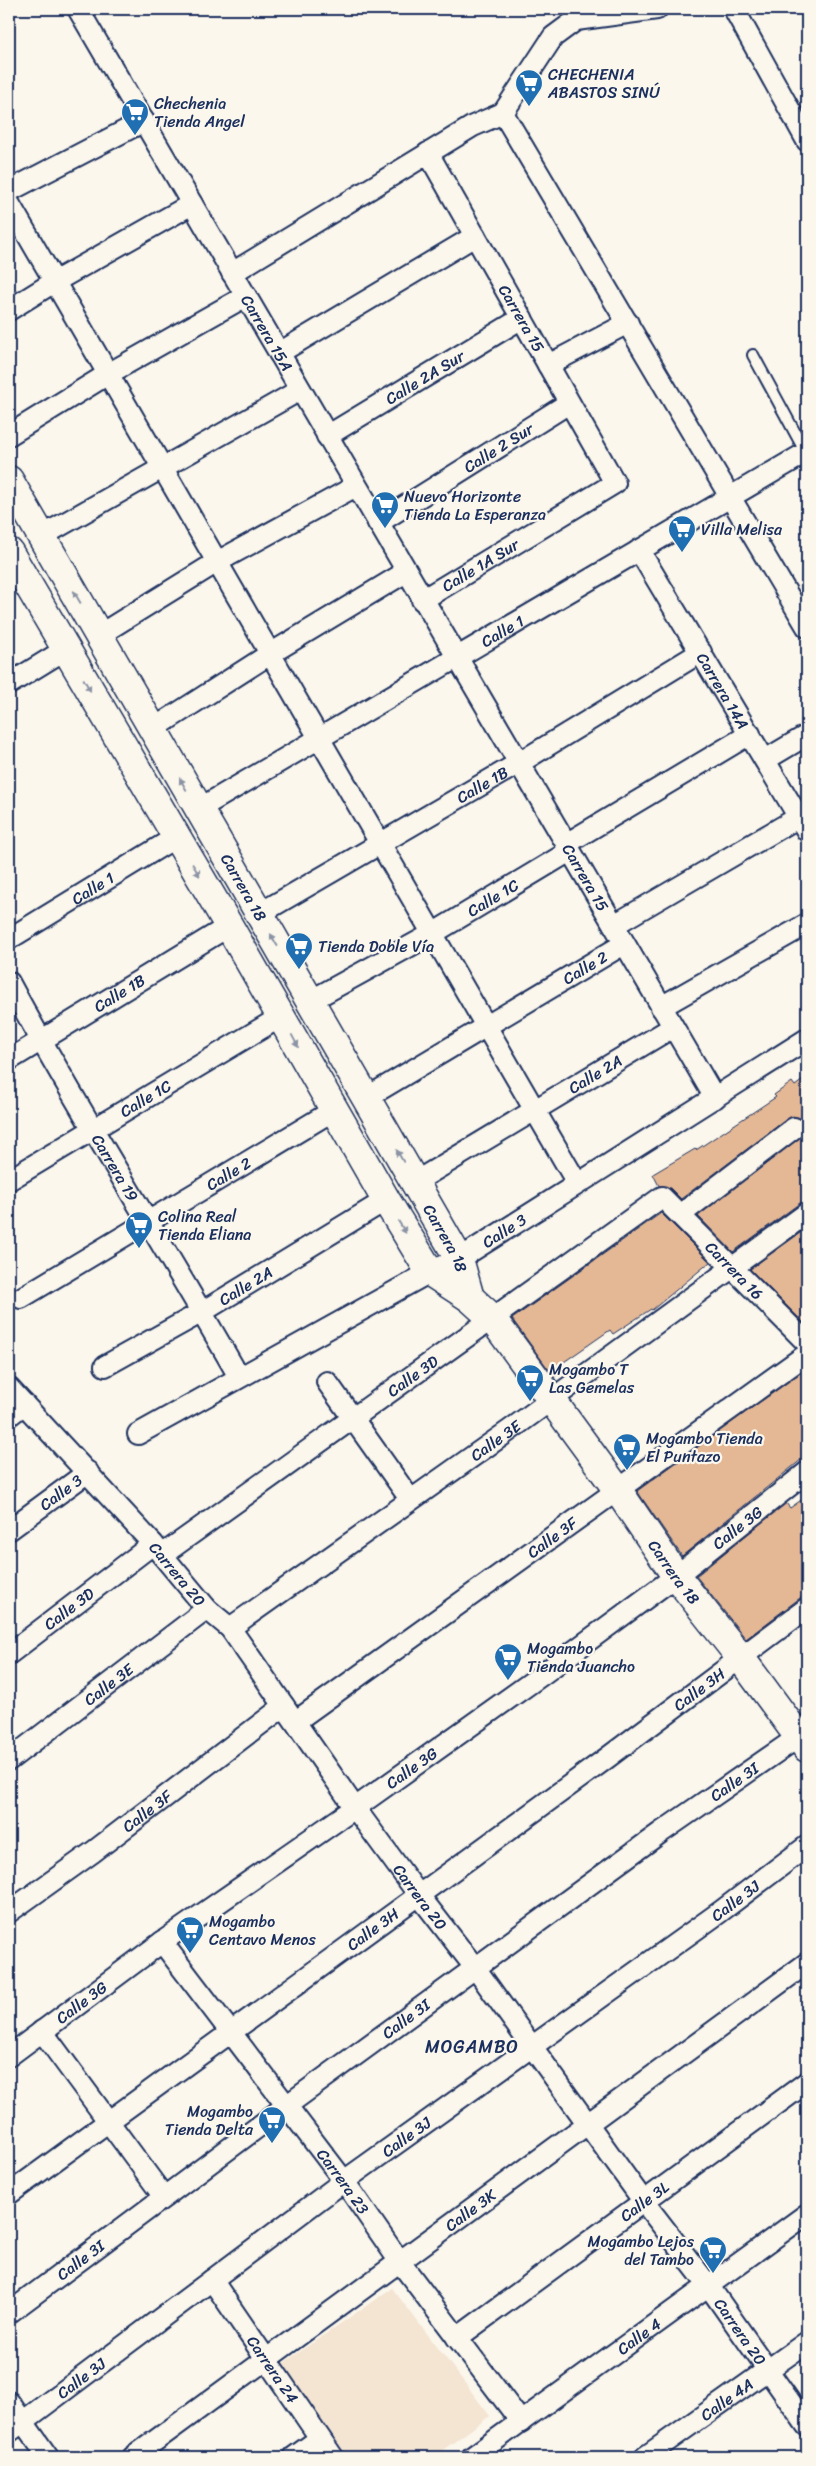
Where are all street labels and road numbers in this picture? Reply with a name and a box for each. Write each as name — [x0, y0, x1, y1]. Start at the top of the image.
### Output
street label: Carrera 15 — [490, 279, 553, 358]
street label: Carrera 15A — [233, 289, 301, 377]
street label: Calle 2A Sur — [379, 341, 471, 413]
street label: Calle 2 Sur — [458, 414, 541, 481]
street label: Calle 1A Sur — [436, 530, 526, 600]
street label: Calle 1 — [475, 607, 530, 656]
street label: Carrera 14A — [688, 647, 757, 735]
street label: Calle 1B — [451, 758, 514, 812]
street label: Carrera 15 — [554, 838, 617, 917]
street label: Carrera 18 — [212, 848, 275, 927]
street label: Calle 1 — [66, 864, 120, 913]
street label: Calle 1C — [461, 871, 525, 925]
street label: Calle 2 — [557, 943, 614, 993]
street label: Calle 1B — [88, 966, 151, 1020]
street label: Calle 2A — [562, 1047, 628, 1102]
street label: Calle 1C — [114, 1072, 177, 1126]
street label: Carrera 19 — [83, 1128, 147, 1208]
street label: Calle 2 — [200, 1149, 257, 1199]
street label: Carrera 18 — [415, 1198, 476, 1276]
street label: Calle 3 — [476, 1206, 533, 1256]
street label: Carrera 16 — [698, 1234, 771, 1307]
street label: Calle 2A — [213, 1258, 279, 1314]
street label: Calle 3D — [381, 1347, 445, 1405]
street label: Calle 3E — [464, 1412, 528, 1469]
street label: Calle 3 — [33, 1466, 89, 1519]
street label: Calle 3G — [706, 1498, 769, 1557]
street label: Calle 3F — [520, 1508, 585, 1566]
street label: Carrera 18 — [640, 1534, 708, 1611]
street label: Carrera 20 — [141, 1535, 213, 1613]
street label: Calle 3D — [37, 1580, 101, 1638]
street label: Calle 3E — [77, 1655, 141, 1713]
street label: Calle 3H — [667, 1660, 732, 1719]
street label: Calle 3G — [380, 1739, 444, 1797]
street label: Calle 3I — [704, 1754, 766, 1810]
street label: Calle 3F — [116, 1782, 180, 1840]
street label: Carrera 20 — [385, 1857, 455, 1937]
street label: Calle 3J — [705, 1872, 767, 1929]
street label: Calle 3H — [340, 1900, 406, 1959]
street label: Calle 3G — [49, 1974, 114, 2032]
street label: Calle 3I — [375, 1990, 438, 2047]
street label: Calle 3J — [375, 2109, 438, 2165]
street label: Carrera 23 — [309, 2142, 377, 2221]
street label: Calle 3L — [613, 2173, 676, 2230]
street label: Calle 3K — [438, 2181, 503, 2239]
street label: Calle 3I — [50, 2231, 113, 2288]
street label: Carrera 20 — [706, 2292, 774, 2372]
street label: Calle 4 — [610, 2310, 668, 2363]
street label: Carrera 24 — [239, 2329, 306, 2410]
street label: Calle 3J — [50, 2350, 113, 2407]
street label: Calle 4A — [694, 2370, 760, 2429]

